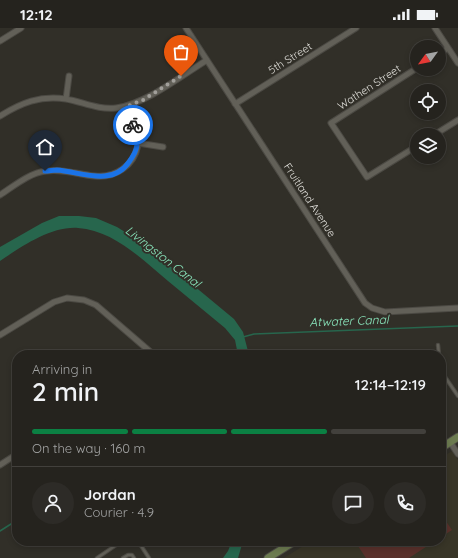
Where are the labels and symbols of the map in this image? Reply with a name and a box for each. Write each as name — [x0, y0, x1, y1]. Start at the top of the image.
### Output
pin — [164, 35, 198, 76]
street label: 5th Street — [265, 39, 315, 77]
north arrow — [410, 40, 446, 76]
street label: Wathen Street — [335, 61, 404, 113]
courier — [113, 105, 153, 145]
pin — [28, 130, 62, 171]
street label: Fruitland Avenue — [281, 160, 339, 240]
water label: Livingston Canal — [123, 223, 205, 291]
water label: Atwater Canal — [309, 312, 390, 329]

